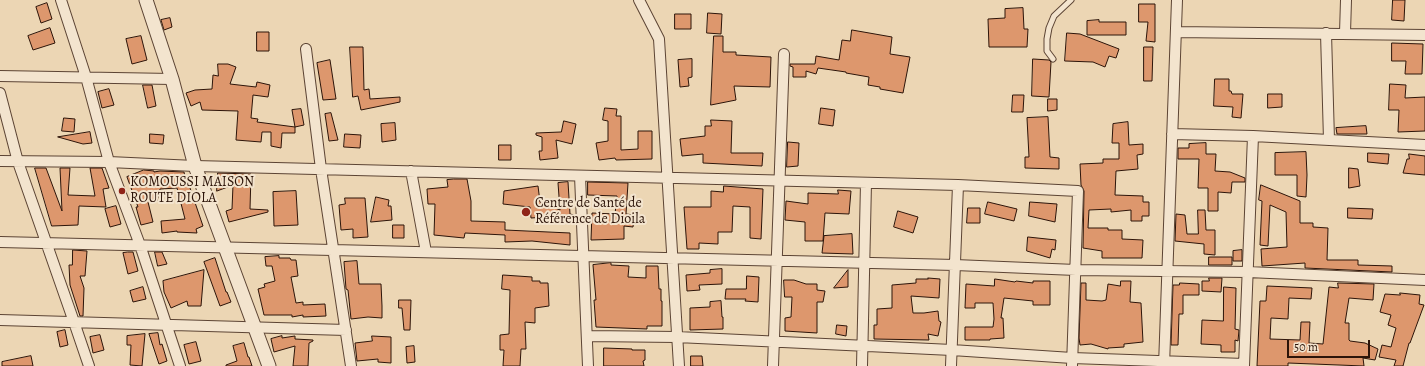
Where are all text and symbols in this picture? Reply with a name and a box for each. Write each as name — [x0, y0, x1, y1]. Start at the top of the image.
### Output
place label: KOMOUSSI MAISON ROUTE DIOLA — [130, 175, 254, 208]
marker: KOMOUSSI MAISON ROUTE DIOLA — [117, 186, 127, 196]
place label: Centre de Santé de Référence de Dioila — [535, 196, 645, 228]
marker: Centre de Santé de Référence de Dioila — [520, 206, 532, 218]
scale bar — [1289, 332, 1372, 358]
text: 50 m — [1294, 339, 1318, 355]

